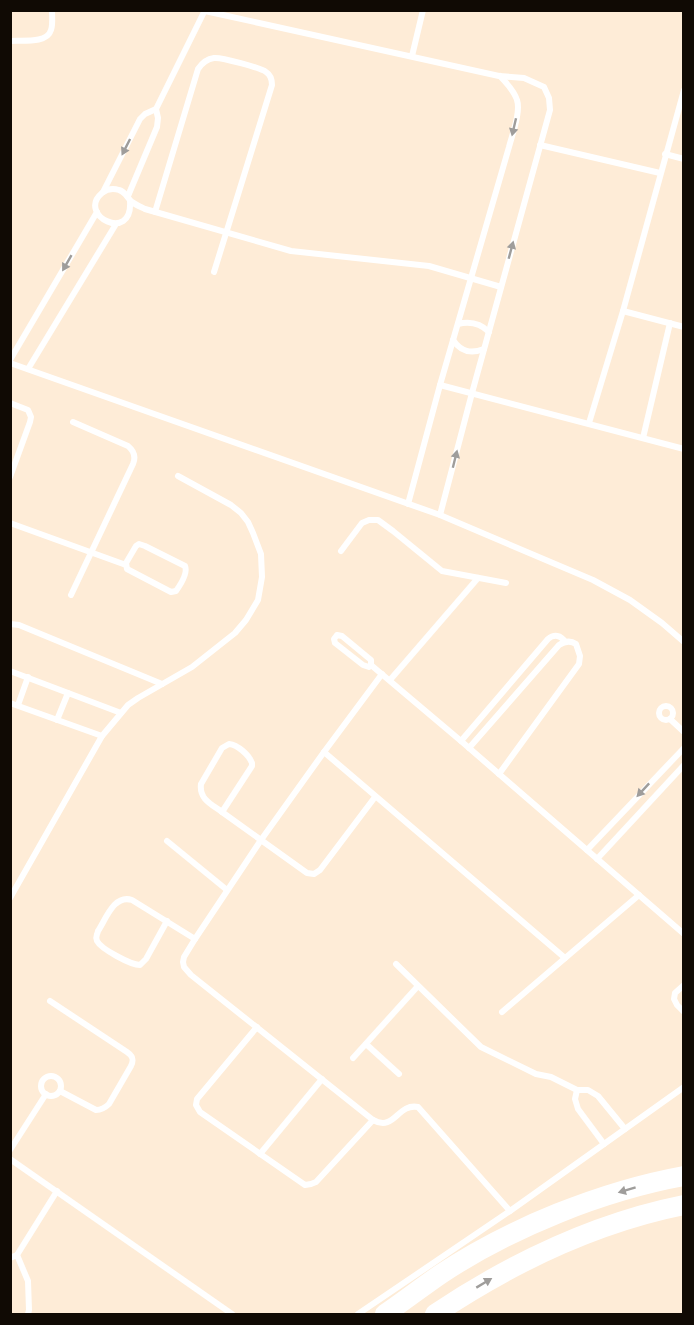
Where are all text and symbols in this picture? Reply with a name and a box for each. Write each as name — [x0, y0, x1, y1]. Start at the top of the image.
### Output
one-way arrow — [509, 118, 519, 137]
one-way arrow — [121, 138, 131, 155]
one-way arrow — [507, 241, 517, 259]
one-way arrow — [62, 255, 72, 272]
one-way arrow — [451, 449, 461, 468]
one-way arrow — [636, 783, 650, 798]
one-way arrow — [618, 1186, 636, 1195]
one-way arrow — [476, 1278, 493, 1288]

